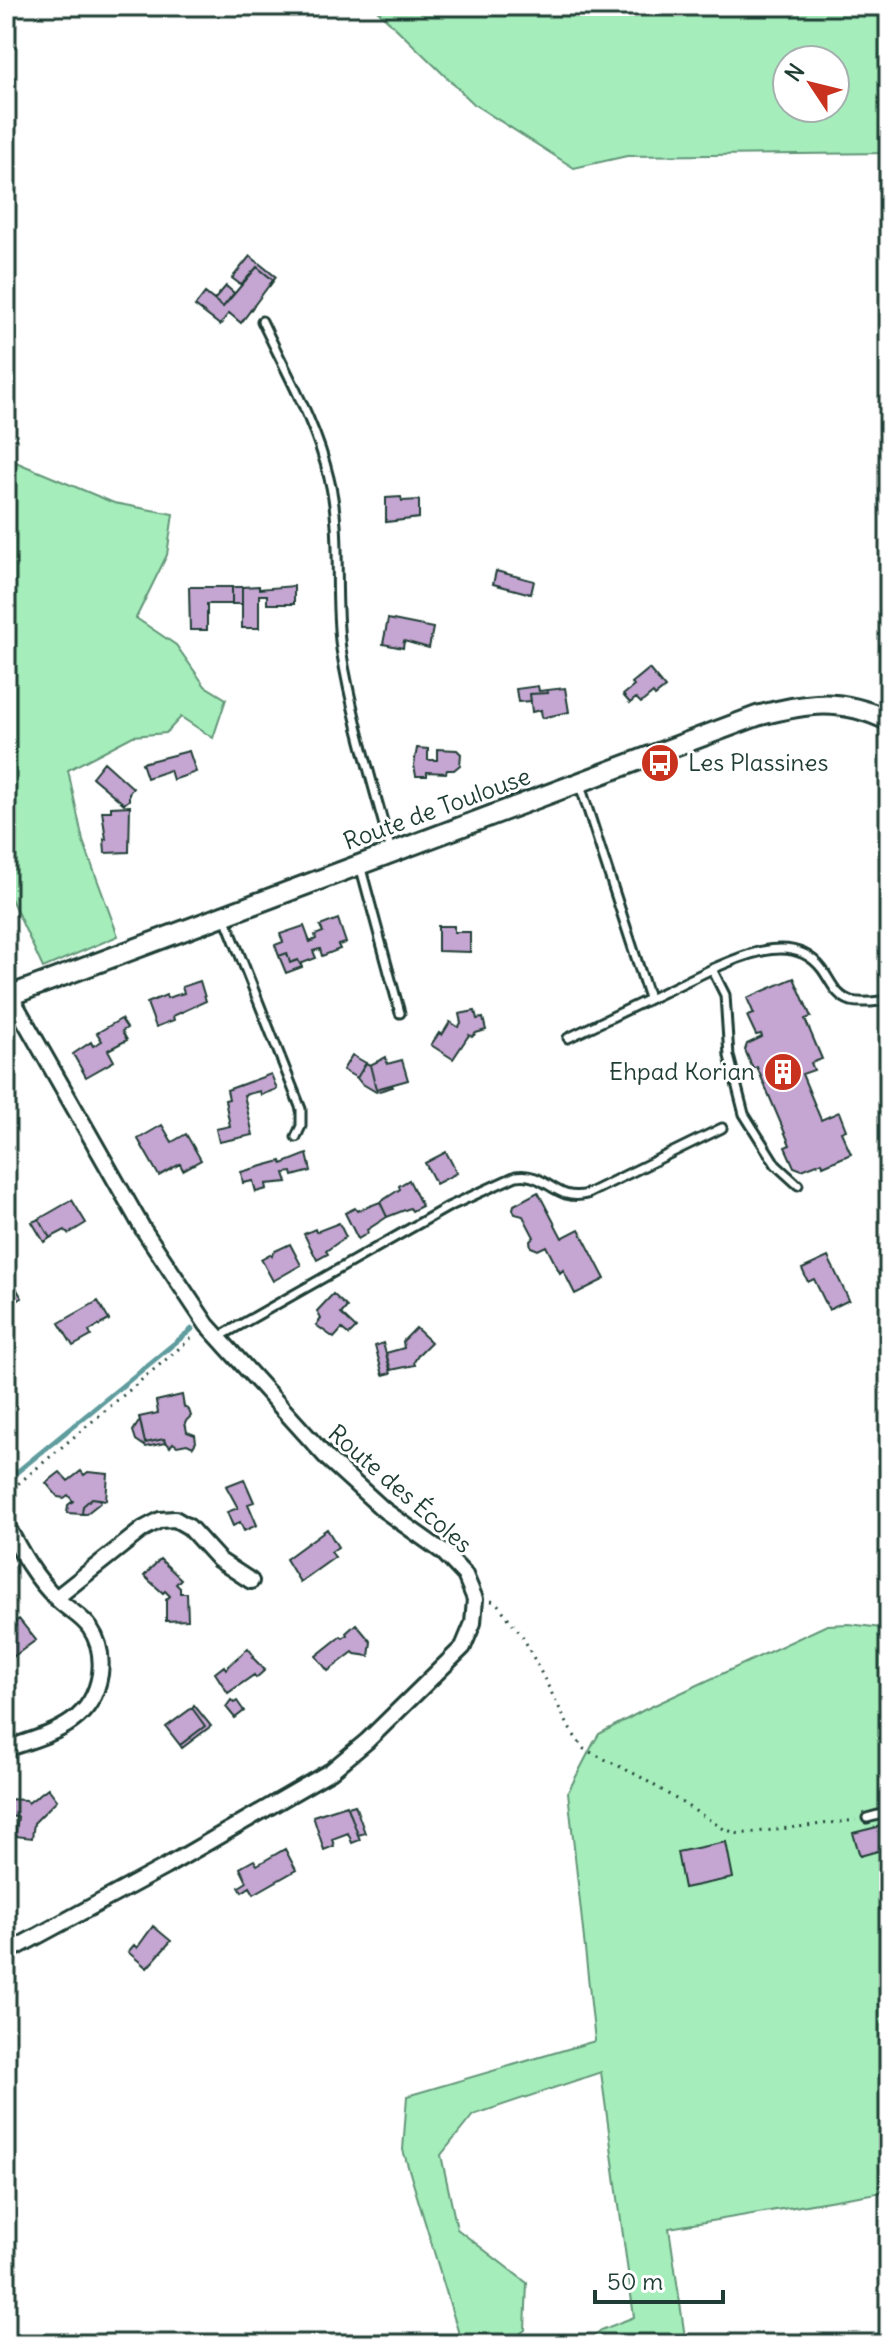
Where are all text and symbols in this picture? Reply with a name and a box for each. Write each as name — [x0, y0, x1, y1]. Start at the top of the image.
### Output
north arrow — [771, 44, 851, 124]
text: N — [779, 58, 810, 87]
bus stop icon: Les Plassines — [639, 742, 681, 784]
place label: Les Plassines — [688, 747, 828, 777]
street label: Route de Toulouse — [339, 760, 534, 856]
building icon: Ehpad Korian — [762, 1051, 804, 1093]
place label: Ehpad Korian — [609, 1056, 755, 1086]
street label: Route des Écoles — [323, 1418, 479, 1559]
scale bar — [595, 2254, 723, 2304]
text: 50 m — [607, 2266, 663, 2296]

